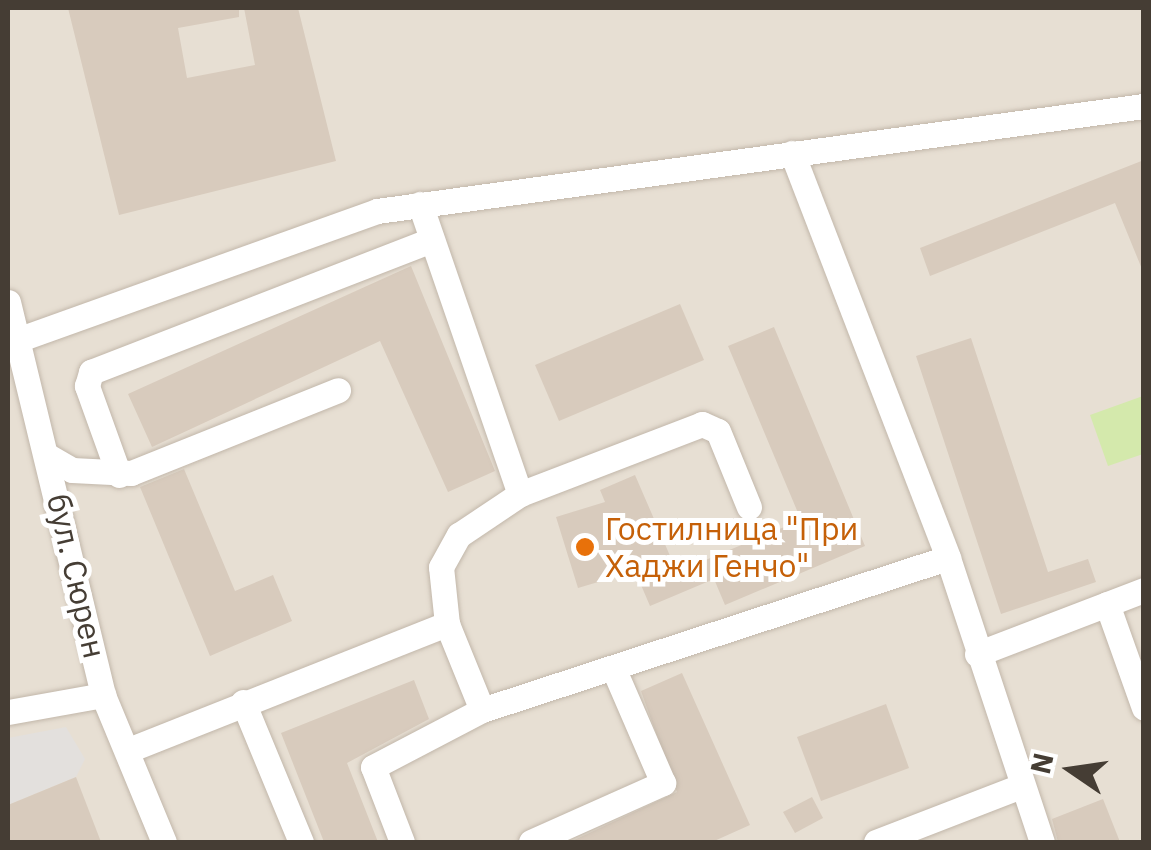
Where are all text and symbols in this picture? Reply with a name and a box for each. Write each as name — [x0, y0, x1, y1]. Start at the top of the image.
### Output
street label: бул. Сюрен — [39, 490, 115, 662]
place label: Гостилница "При Хаджи Генчо" — [605, 510, 858, 585]
marker: Гостилница "При Хаджи Генчо" — [574, 536, 596, 558]
north arrow — [1021, 720, 1121, 820]
text: N — [1021, 749, 1062, 777]

